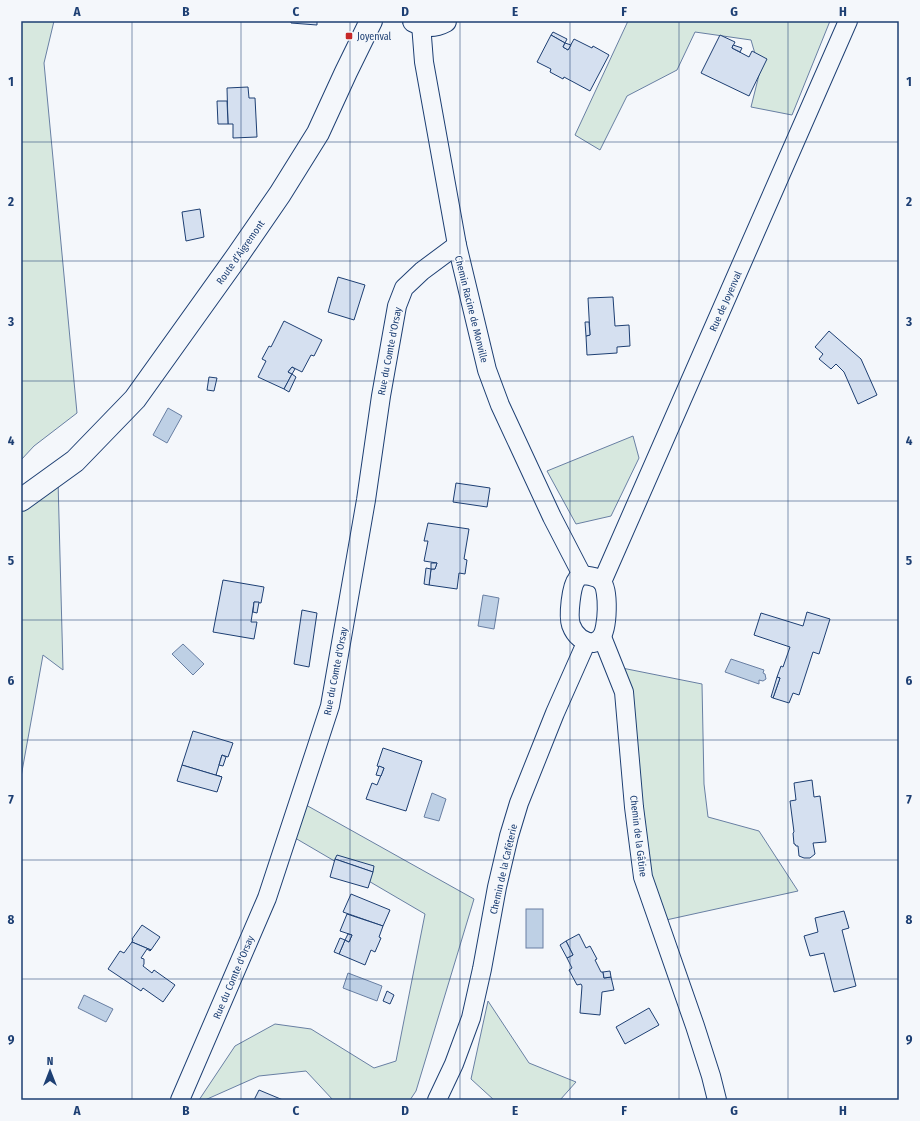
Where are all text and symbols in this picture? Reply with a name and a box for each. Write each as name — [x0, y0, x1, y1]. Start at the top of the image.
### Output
text: A — [72, 4, 81, 19]
text: B — [182, 4, 190, 19]
text: C — [293, 4, 300, 19]
text: D — [401, 4, 409, 19]
text: E — [512, 4, 518, 19]
text: F — [621, 4, 627, 19]
text: G — [730, 4, 738, 19]
text: H — [839, 4, 847, 19]
marker: Joyenval — [344, 31, 354, 41]
place label: Joyenval — [357, 31, 392, 43]
text: 1 — [8, 74, 14, 89]
text: 1 — [906, 74, 912, 89]
text: 2 — [7, 194, 14, 209]
text: 2 — [905, 194, 912, 209]
street label: Route d’Aigremont — [214, 218, 268, 287]
street label: Chemin Racine de Monville — [452, 254, 490, 364]
street label: Rue de Joyenval — [707, 269, 745, 333]
street label: Rue du Comte d'Orsay — [376, 306, 405, 396]
text: 3 — [7, 314, 14, 329]
text: 3 — [905, 314, 912, 329]
text: 4 — [8, 433, 15, 448]
text: 4 — [906, 433, 913, 448]
text: 5 — [8, 553, 14, 568]
text: 5 — [906, 553, 912, 568]
street label: Rue du Comte d'Orsay — [322, 626, 351, 716]
text: 6 — [8, 673, 15, 688]
text: 6 — [906, 673, 913, 688]
text: 7 — [8, 792, 14, 807]
text: 7 — [906, 792, 912, 807]
street label: Chemin de la Gâtine — [627, 795, 649, 878]
street label: Chemin de la Caféterie — [488, 823, 520, 916]
text: 8 — [8, 912, 15, 927]
text: 8 — [906, 912, 913, 927]
street label: Rue du Comte d'Orsay — [211, 933, 257, 1021]
text: 9 — [8, 1032, 15, 1047]
text: 9 — [906, 1032, 913, 1047]
north arrow — [30, 1051, 70, 1091]
text: N — [47, 1055, 53, 1068]
text: A — [72, 1103, 81, 1118]
text: B — [182, 1103, 190, 1118]
text: C — [293, 1103, 300, 1118]
text: D — [401, 1103, 409, 1118]
text: E — [512, 1103, 518, 1118]
text: F — [621, 1103, 627, 1118]
text: G — [730, 1103, 738, 1118]
text: H — [839, 1103, 847, 1118]

